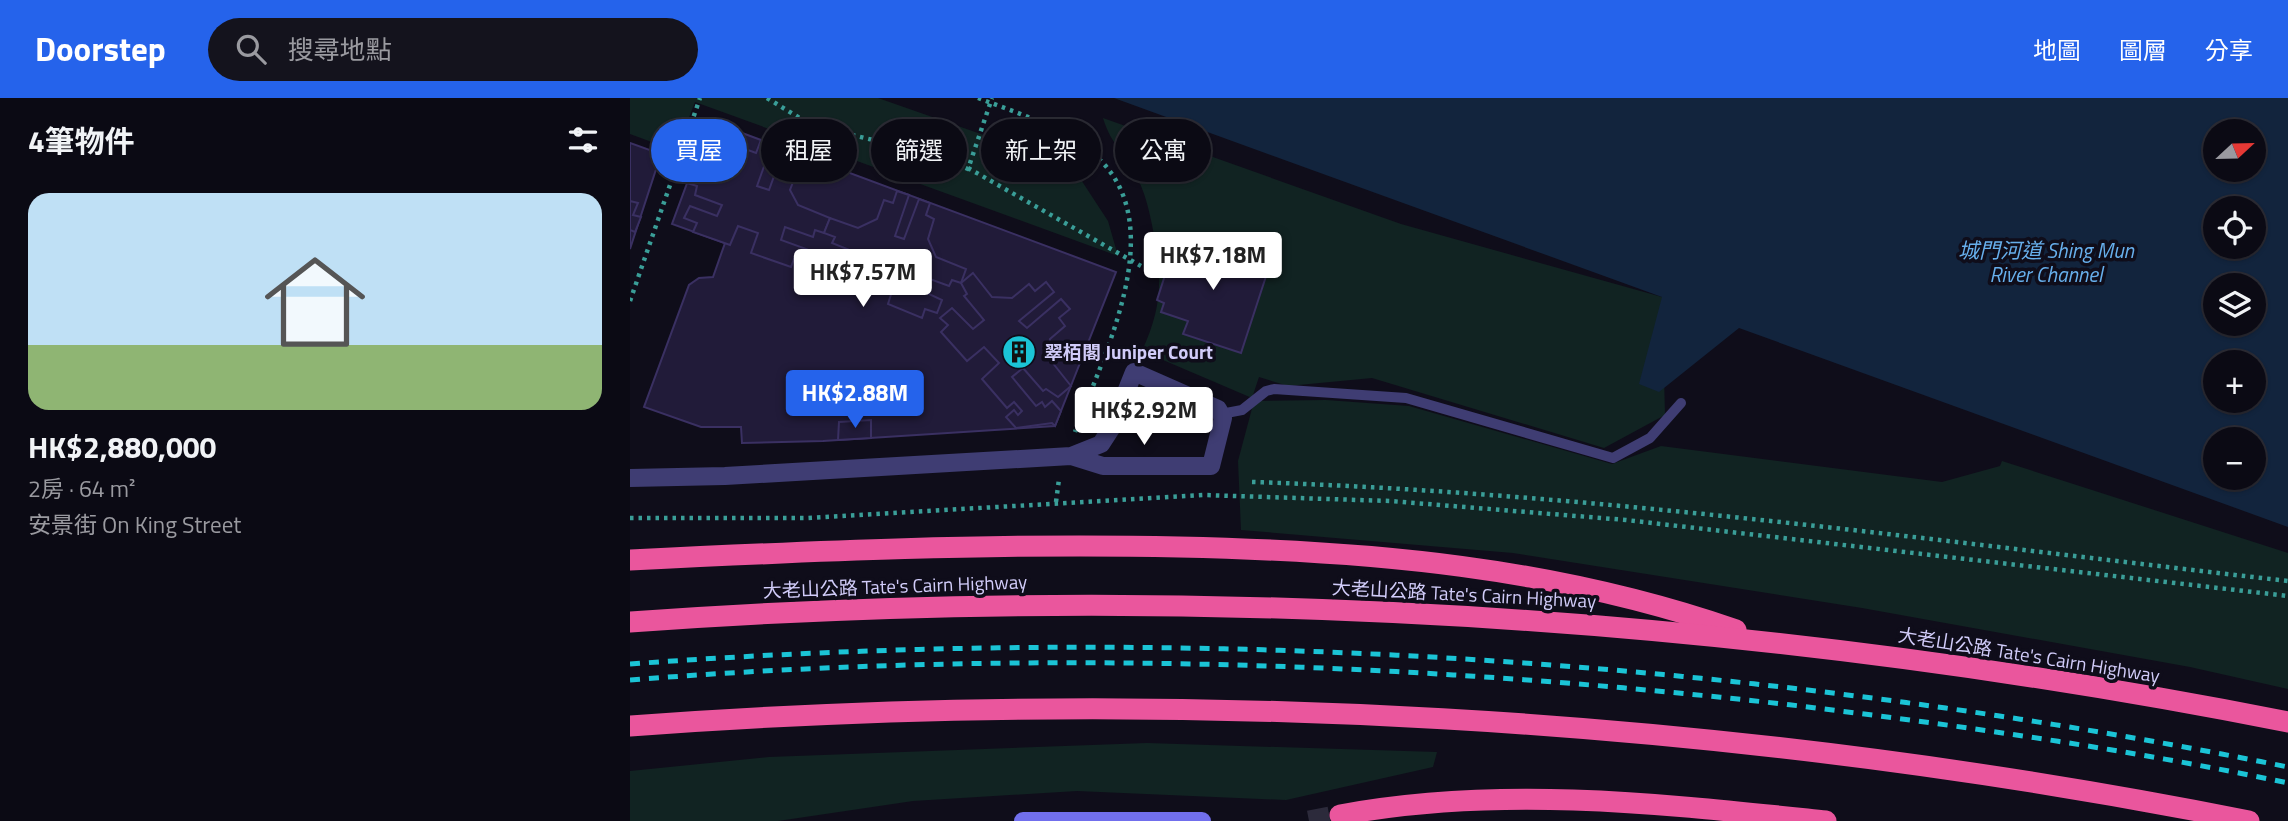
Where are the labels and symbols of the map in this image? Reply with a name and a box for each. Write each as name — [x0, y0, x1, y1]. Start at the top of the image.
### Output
north arrow — [2203, 119, 2266, 182]
pin: HK$7.18M — [1141, 232, 1285, 292]
water label: 城門河道 Shing Mun River Channel — [1958, 234, 2135, 290]
pin: HK$7.57M — [791, 250, 935, 309]
building icon: 翠栢閣 Juniper Court — [1000, 333, 1038, 371]
place label: 翠栢閣 Juniper Court — [1044, 337, 1213, 366]
pin: HK$2.88M — [783, 370, 927, 430]
pin: HK$2.92M — [1072, 388, 1216, 447]
street label: 大老山公路 Tate's Cairn Highway — [762, 566, 1028, 605]
street label: 大老山公路 Tate's Cairn Highway — [1331, 572, 1597, 615]
street label: 大老山公路 Tate's Cairn Highway — [1896, 619, 2162, 690]

